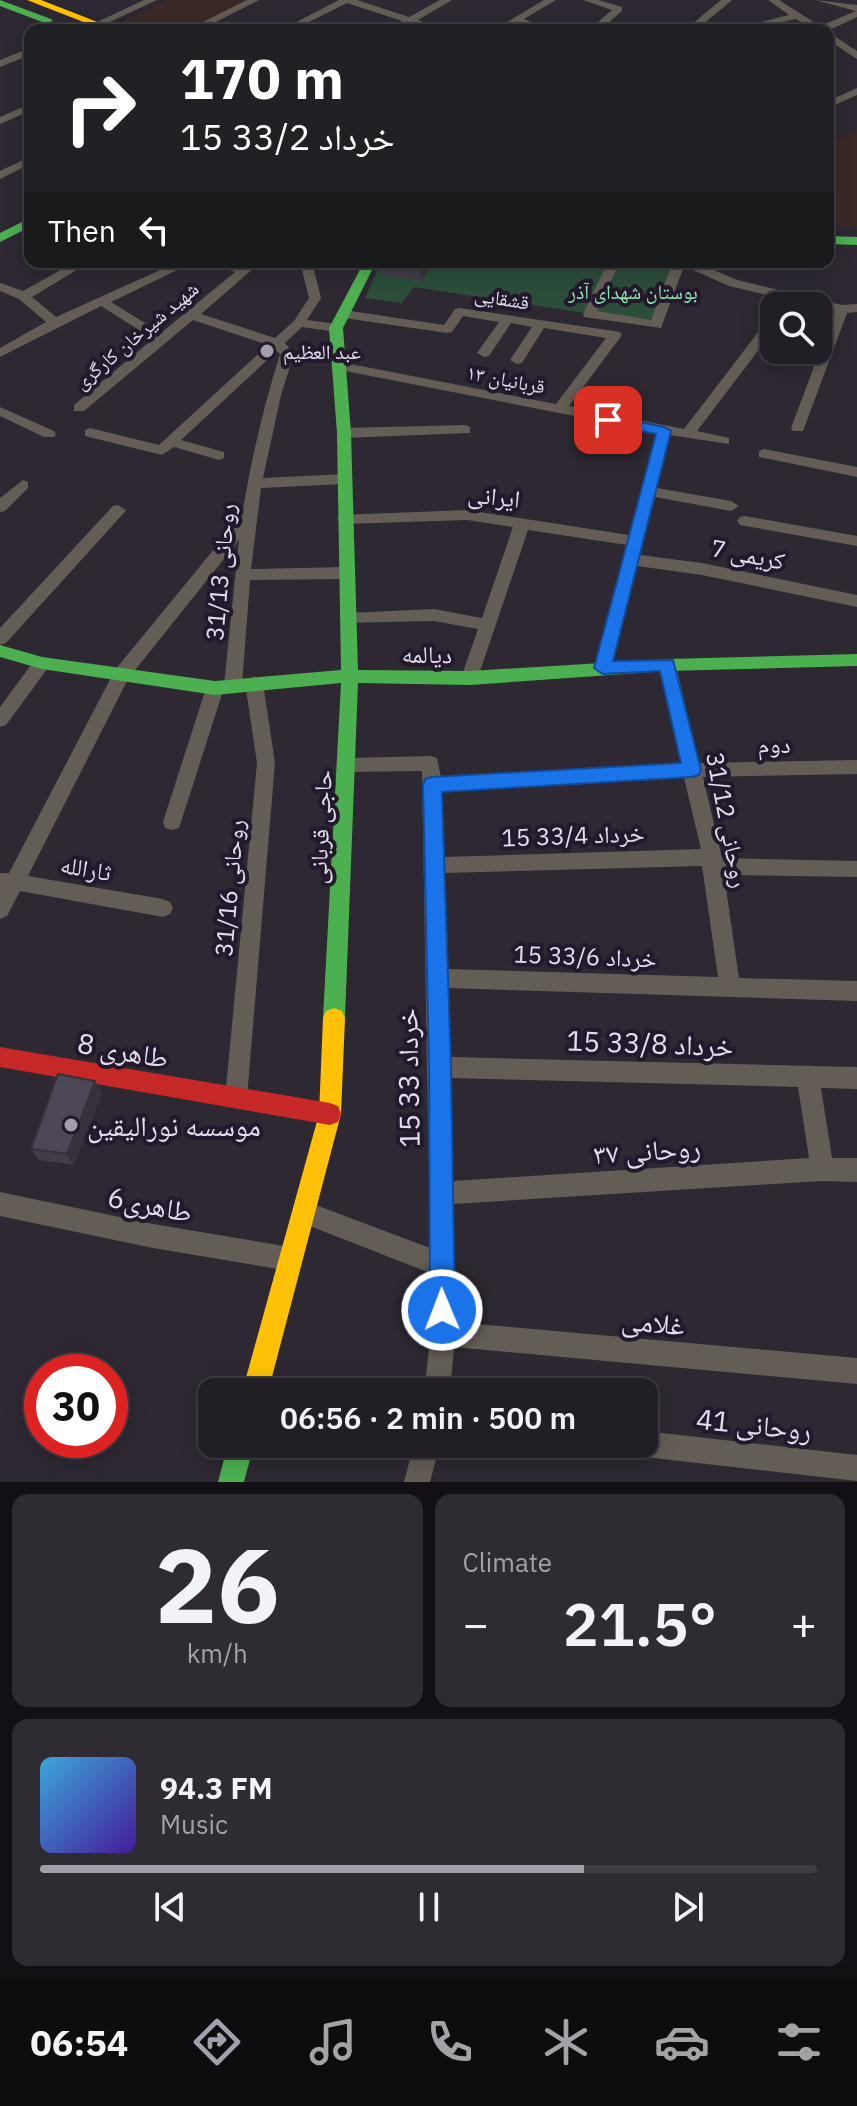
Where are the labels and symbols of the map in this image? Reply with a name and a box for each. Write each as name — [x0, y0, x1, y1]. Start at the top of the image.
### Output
street label: شهید شیرخان کارگری — [68, 275, 204, 395]
park label: بوستان شهدای آذر — [567, 278, 698, 305]
street label: قشقایی — [473, 280, 531, 316]
place label: عبد العظيم — [283, 338, 361, 366]
marker: عبد العظيم — [258, 342, 276, 360]
street label: ۱۳ قربانیان — [465, 358, 547, 400]
pin — [574, 386, 642, 454]
street label: ایرانی — [466, 477, 522, 515]
street label: روحانی 31/13 — [198, 502, 242, 642]
street label: کریمی 7 — [708, 531, 788, 577]
street label: دیالمه — [402, 638, 452, 670]
street label: دوم — [757, 728, 791, 761]
street label: روحانی 31/12 — [699, 750, 757, 890]
street label: حاجی قربانی — [301, 769, 339, 885]
street label: 15 خرداد 33/4 — [501, 817, 645, 853]
street label: روحانی 31/16 — [207, 818, 251, 958]
street label: ثارالله — [58, 848, 114, 888]
street label: 15 خرداد 33/6 — [513, 938, 657, 974]
street label: 15 خرداد 33 — [388, 1008, 428, 1148]
street label: 15 خرداد 33/8 — [566, 1022, 734, 1064]
street label: طاهری 8 — [75, 1024, 171, 1076]
place label: موسسه نورالیقین — [87, 1107, 261, 1144]
marker: موسسه نورالیقین — [62, 1116, 80, 1134]
street label: روحانی ۳۷ — [592, 1128, 702, 1172]
street label: طاهری6 — [105, 1178, 195, 1230]
position arrow — [400, 1268, 484, 1352]
street label: غلامی — [620, 1301, 686, 1343]
speed limit sign: 30 — [24, 1354, 128, 1458]
street label: روحانی 41 — [694, 1400, 814, 1448]

